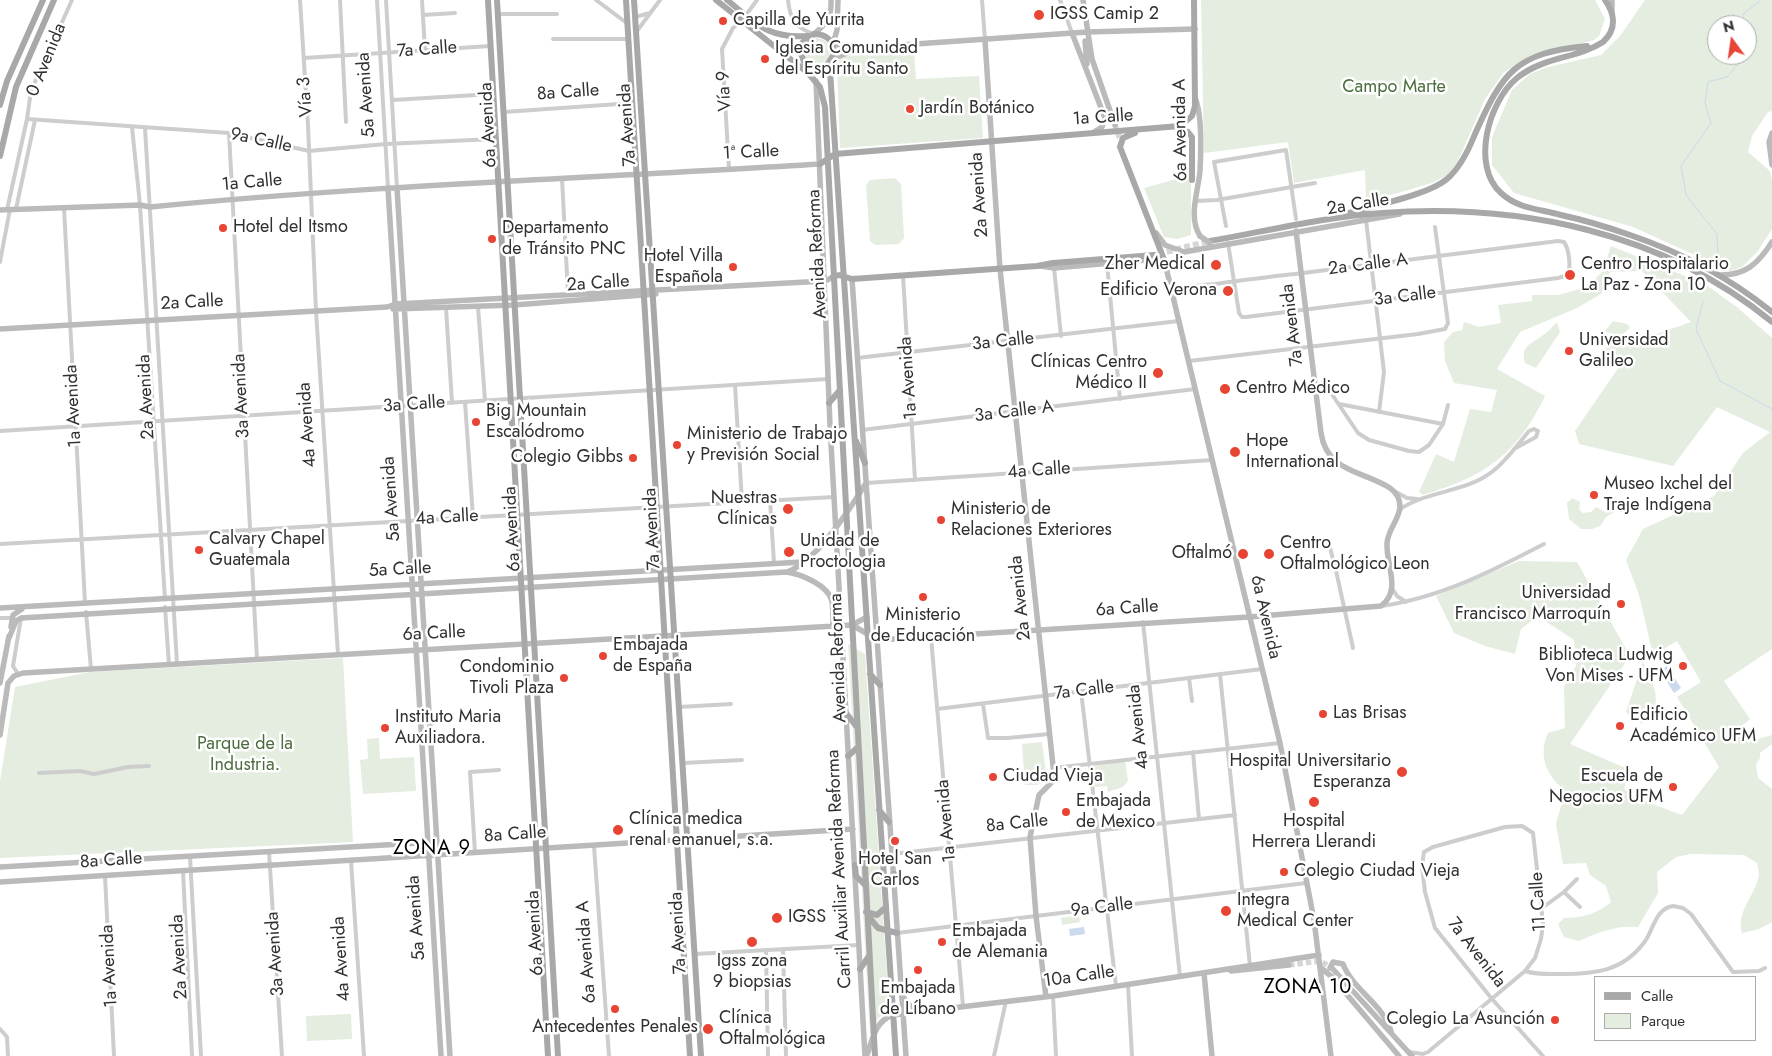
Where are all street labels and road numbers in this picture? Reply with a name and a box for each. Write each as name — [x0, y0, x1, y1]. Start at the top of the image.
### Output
street label: 0 Avenida — [23, 20, 71, 100]
street label: 7a Calle — [396, 37, 458, 63]
street label: 5a Avenida — [353, 52, 381, 138]
street label: Vía 9 — [713, 70, 737, 112]
street label: Vía 3 — [294, 76, 318, 118]
street label: 6a Avenida A — [1169, 78, 1193, 182]
street label: 8a Calle — [536, 80, 600, 106]
street label: 6a Avenida — [476, 82, 502, 168]
street label: 7a Avenida — [614, 83, 642, 167]
street label: 1a Calle — [1072, 105, 1134, 131]
street label: 9a Calle — [228, 124, 294, 158]
street label: 1ª Calle — [722, 141, 780, 165]
street label: 2a Avenida — [966, 152, 994, 238]
street label: 1a Calle — [221, 170, 283, 196]
street label: Avenida Reforma — [804, 189, 832, 319]
street label: 2a Calle — [1325, 189, 1391, 221]
street label: 2a Calle A — [1327, 249, 1409, 281]
street label: 2a Calle — [566, 271, 630, 297]
street label: 3a Calle — [1373, 282, 1437, 312]
street label: 7a Avenida — [1277, 283, 1309, 367]
street label: 2a Calle — [160, 291, 224, 315]
street label: 3a Calle — [971, 328, 1035, 356]
street label: 1a Avenida — [895, 336, 923, 420]
street label: 3a Avenida — [229, 353, 255, 439]
street label: 2a Avenida — [134, 354, 160, 440]
street label: 1a Avenida — [61, 364, 87, 448]
street label: 4a Avenida — [294, 382, 322, 468]
street label: 3a Calle — [382, 392, 446, 418]
street label: 3a Calle A — [973, 396, 1055, 428]
street label: 5a Avenida — [378, 456, 406, 542]
street label: 4a Calle — [1007, 458, 1071, 484]
street label: 6a Avenida — [500, 486, 526, 572]
street label: 7a Avenida — [640, 487, 666, 571]
street label: 4a Calle — [415, 506, 479, 530]
street label: 2a Avenida — [1006, 554, 1036, 642]
street label: 5a Calle — [368, 558, 432, 582]
street label: 6a Avenida — [1245, 573, 1285, 661]
street label: Avenida Reforma — [826, 593, 852, 723]
street label: 6a Calle — [1095, 596, 1159, 622]
street label: 6a Calle — [402, 622, 466, 646]
street label: 7a Calle — [1053, 677, 1115, 705]
street label: 4a Avenida — [1124, 683, 1154, 771]
street label: Carril Auxiliar Avenida Reforma — [823, 749, 857, 989]
street label: 1a Avenida — [933, 779, 961, 863]
street label: 8a Calle — [985, 810, 1049, 838]
street label: 8a Calle — [483, 822, 547, 848]
street label: 8a Calle — [79, 848, 143, 874]
street label: 11 Calle — [1527, 871, 1551, 933]
street label: 5a Avenida — [403, 875, 431, 961]
street label: 6a Avenida — [523, 890, 549, 976]
street label: 7a Avenida — [666, 891, 692, 975]
street label: 9a Calle — [1070, 893, 1134, 923]
street label: 6a Avenida A — [573, 900, 601, 1004]
street label: 3a Avenida — [262, 911, 290, 997]
street label: 2a Avenida — [167, 914, 193, 1000]
street label: 7a Avenida — [1442, 914, 1510, 992]
street label: 4a Avenida — [328, 916, 356, 1002]
street label: 1a Avenida — [97, 924, 123, 1008]
street label: 10a Calle — [1042, 961, 1116, 993]

